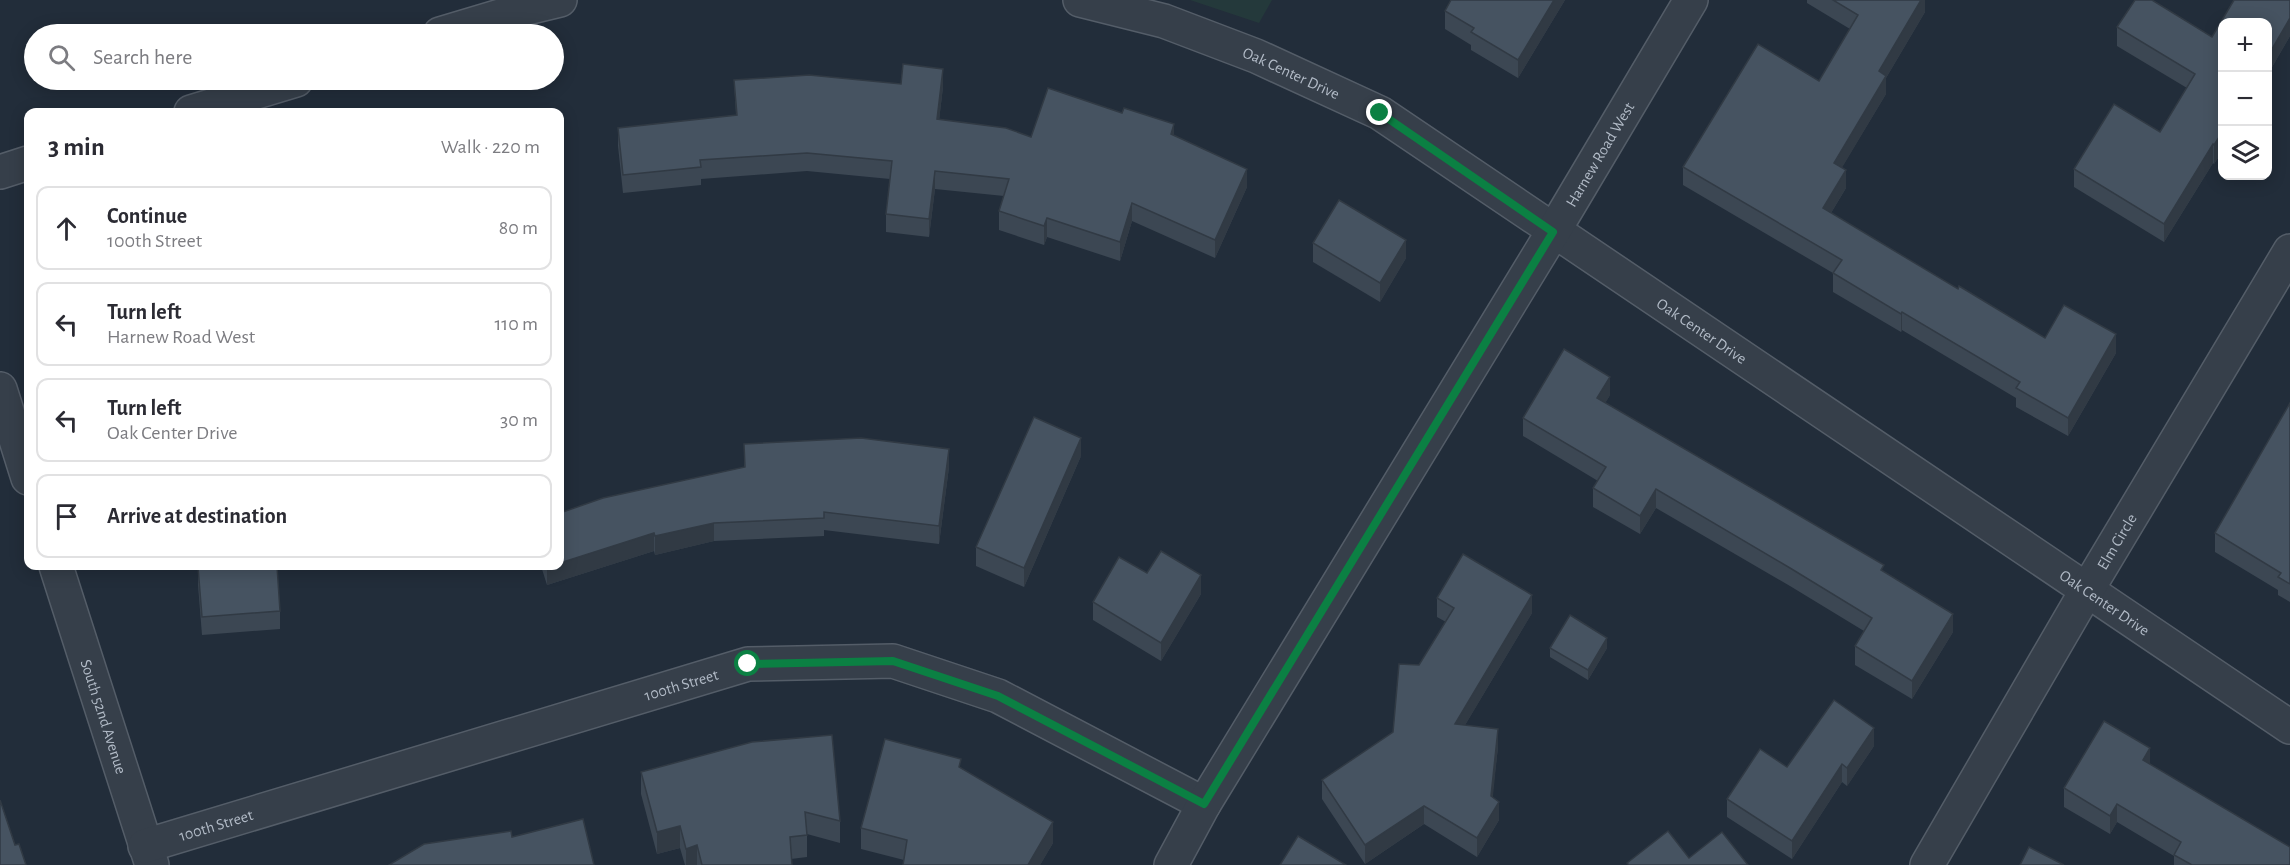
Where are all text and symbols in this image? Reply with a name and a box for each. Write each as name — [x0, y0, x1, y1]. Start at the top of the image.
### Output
map controls — [2218, 18, 2272, 180]
button: + — [2218, 18, 2272, 72]
search box — [24, 24, 564, 90]
icon: search — [45, 41, 78, 74]
street label: Oak Center Drive — [1240, 45, 1342, 102]
text: Search here — [93, 46, 192, 68]
button: − — [2218, 72, 2272, 126]
route end — [1366, 99, 1392, 125]
street label: Harnew Road West — [1563, 100, 1637, 210]
button: layers — [2218, 126, 2272, 180]
text: 3 min — [48, 134, 105, 160]
text: Walk · 220 m — [441, 137, 540, 157]
text: Continue — [107, 205, 187, 227]
icon: ahead — [50, 212, 83, 245]
text: 80 m — [499, 218, 538, 238]
text: 100th Street — [107, 231, 202, 251]
street label: Oak Center Drive — [1654, 295, 1749, 367]
text: Turn left — [107, 301, 181, 323]
icon: left — [50, 308, 83, 341]
text: 110 m — [494, 314, 538, 334]
text: Harnew Road West — [107, 327, 255, 347]
text: Turn left — [107, 397, 181, 419]
icon: left — [50, 404, 83, 437]
text: 30 m — [500, 410, 538, 430]
text: Oak Center Drive — [107, 423, 238, 443]
icon: arrive — [50, 500, 83, 533]
text: Arrive at destination — [107, 505, 287, 527]
street label: Elm Circle — [2094, 511, 2140, 572]
street label: Oak Center Drive — [2057, 567, 2152, 639]
route start — [734, 650, 760, 676]
street label: South 52nd Avenue — [78, 658, 129, 776]
street label: 100th Street — [643, 666, 720, 704]
street label: 100th Street — [177, 807, 255, 844]

